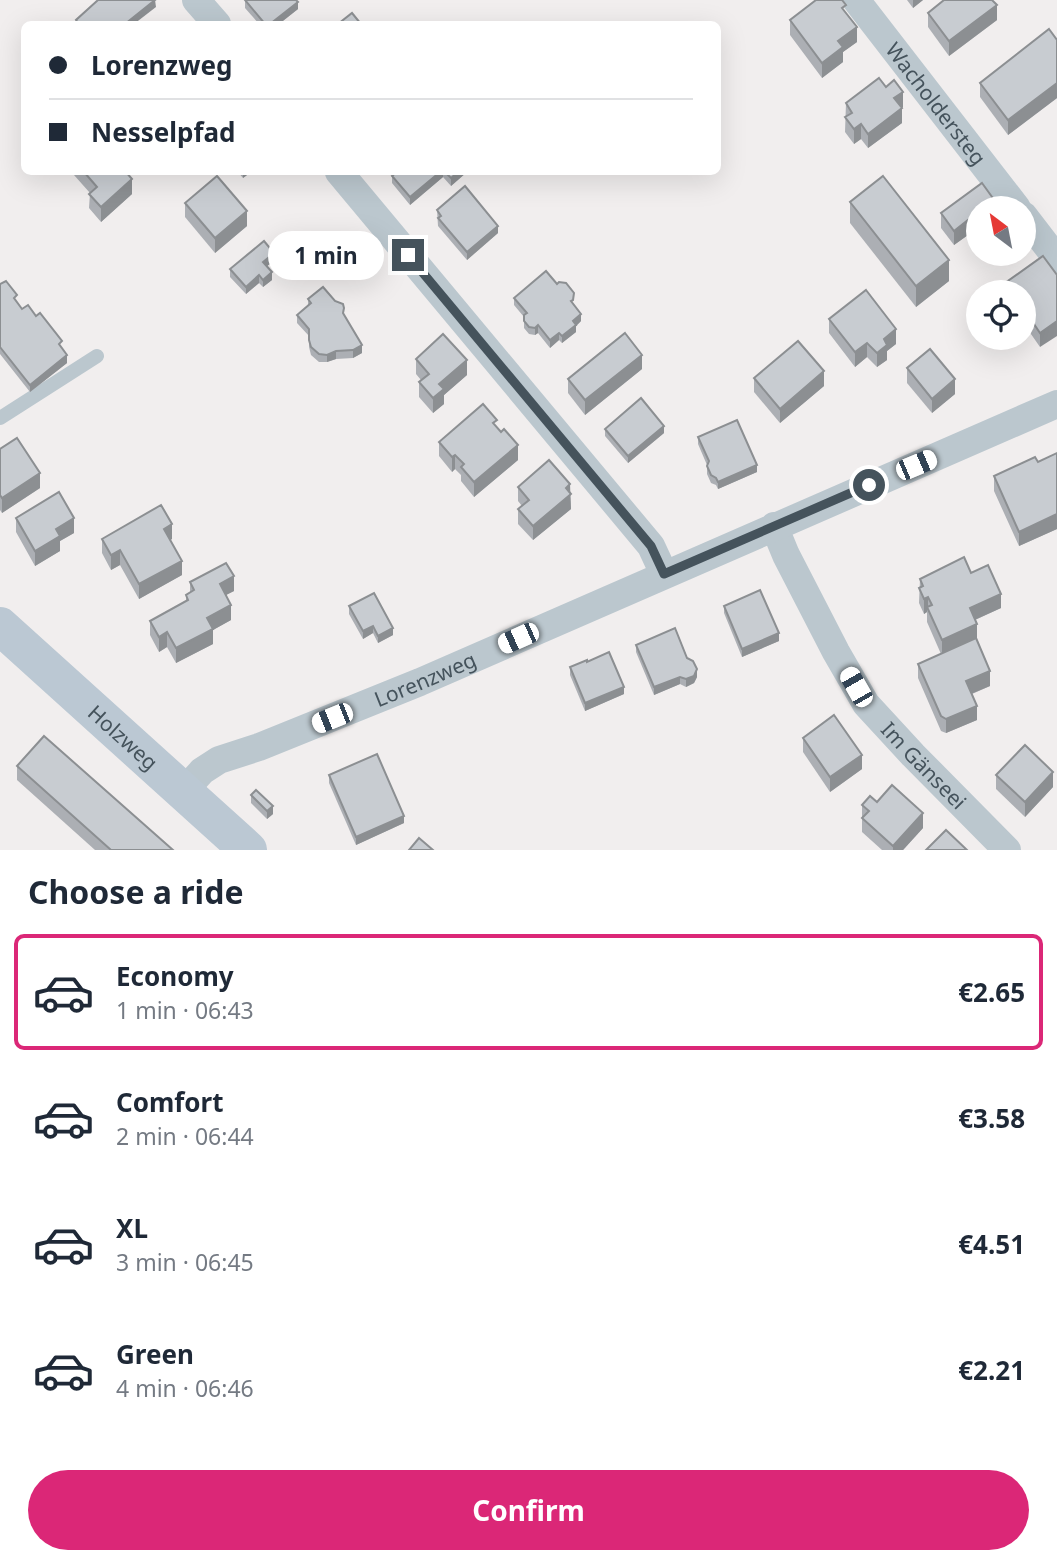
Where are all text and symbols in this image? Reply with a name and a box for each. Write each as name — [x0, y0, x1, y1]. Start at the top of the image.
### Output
street label: Wacholdersteg — [880, 36, 993, 171]
text: Lorenzweg — [91, 47, 232, 83]
text: Nesselpfad — [91, 114, 236, 150]
north arrow — [966, 196, 1036, 266]
map controls — [966, 196, 1036, 350]
callout: 1 min — [268, 230, 384, 280]
text: 1 min — [294, 239, 358, 271]
route end — [392, 239, 424, 271]
button: locate — [966, 280, 1036, 350]
car — [893, 447, 940, 483]
route start — [853, 469, 885, 501]
car — [495, 620, 542, 656]
street label: Lorenzweg — [370, 645, 480, 713]
car — [837, 664, 876, 710]
street label: Holzweg — [82, 698, 164, 776]
car — [309, 700, 356, 736]
street label: Im Gänseei — [875, 716, 973, 815]
text: Choose a ride — [28, 870, 244, 913]
text: Economy — [116, 958, 234, 994]
icon: car — [32, 961, 95, 1024]
text: €2.65 — [958, 974, 1025, 1010]
text: 1 min · 06:43 — [116, 994, 254, 1026]
text: Comfort — [116, 1084, 224, 1120]
icon: car — [32, 1087, 95, 1150]
text: €3.58 — [958, 1100, 1025, 1136]
text: 2 min · 06:44 — [116, 1120, 254, 1152]
text: XL — [116, 1210, 148, 1246]
icon: car — [32, 1213, 95, 1276]
text: €4.51 — [958, 1226, 1025, 1262]
text: 3 min · 06:45 — [116, 1246, 254, 1278]
text: Green — [116, 1336, 194, 1372]
icon: car — [32, 1339, 95, 1402]
text: €2.21 — [958, 1352, 1025, 1388]
text: 4 min · 06:46 — [116, 1372, 254, 1404]
button: Confirm — [28, 1470, 1029, 1550]

